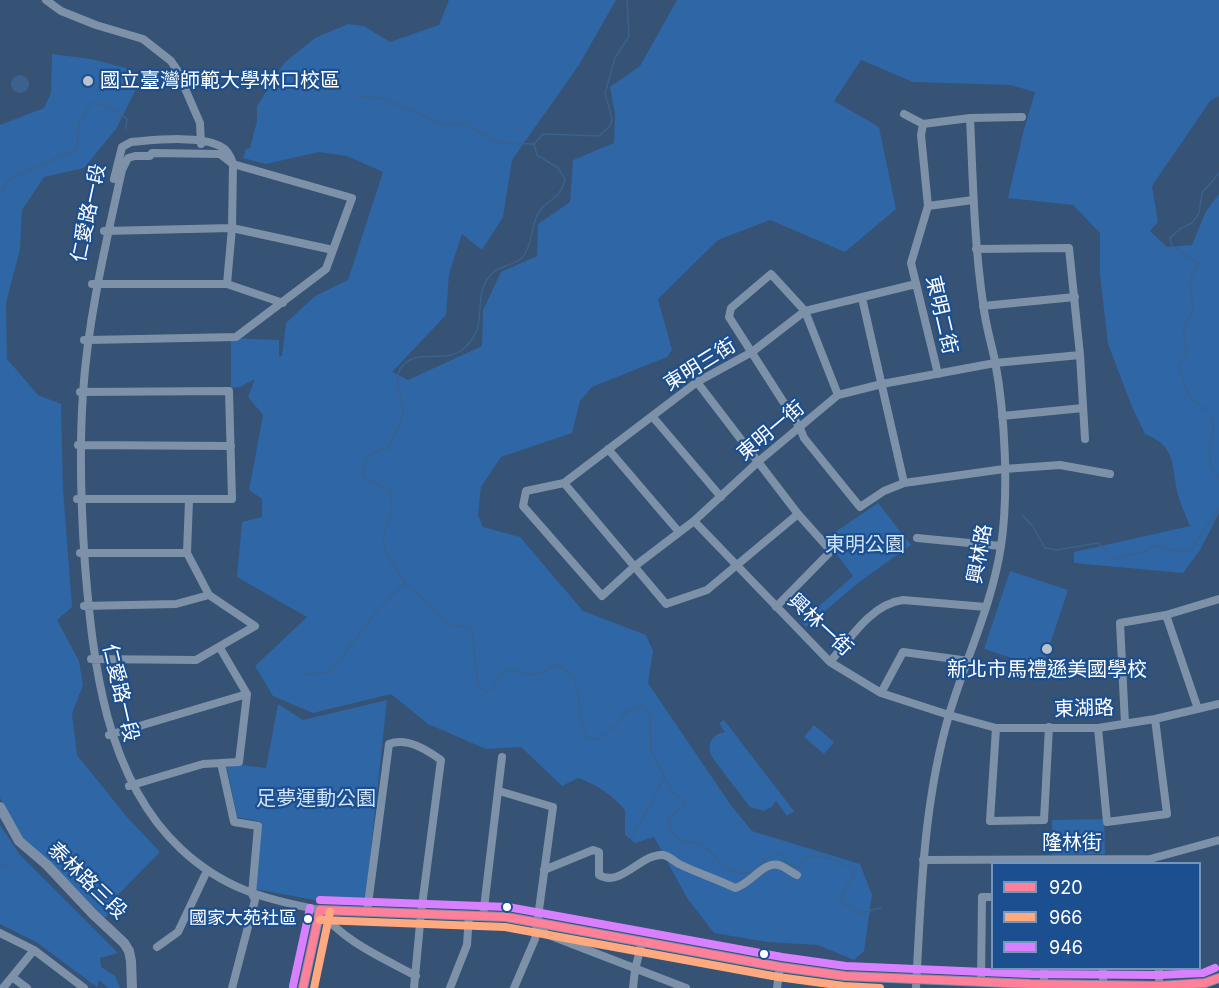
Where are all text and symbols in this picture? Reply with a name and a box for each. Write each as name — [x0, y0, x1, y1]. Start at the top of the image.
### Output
place label: 國立臺灣師範大學林口校區 — [100, 69, 340, 93]
marker: 國立臺灣師範大學林口校區 — [81, 74, 95, 88]
street label: 仁愛路一段 — [67, 162, 111, 264]
street label: 東明二街 — [920, 273, 962, 357]
street label: 東明三街 — [660, 334, 740, 396]
street label: 東明一街 — [733, 396, 809, 466]
street label: 興林路 — [963, 522, 997, 586]
park label: 東明公園 — [825, 533, 905, 557]
street label: 興林一街 — [783, 589, 857, 661]
street label: 仁愛路一段 — [97, 642, 143, 744]
marker: 新北市馬禮遜美國學校 — [1040, 642, 1054, 656]
place label: 新北市馬禮遜美國學校 — [947, 658, 1147, 682]
street label: 東湖路 — [1054, 696, 1114, 722]
park label: 足夢運動公園 — [256, 787, 376, 811]
street label: 隆林街 — [1042, 831, 1102, 855]
street label: 泰林路三段 — [43, 838, 131, 924]
legend — [991, 862, 1201, 970]
text: 920 — [1049, 877, 1083, 898]
unlabelled marker — [501, 901, 513, 913]
text: 966 — [1049, 907, 1083, 928]
place label: 國家大苑社區 — [189, 908, 297, 930]
marker: 國家大苑社區 — [302, 913, 314, 925]
text: 946 — [1049, 937, 1083, 958]
unlabelled marker — [758, 948, 770, 960]

